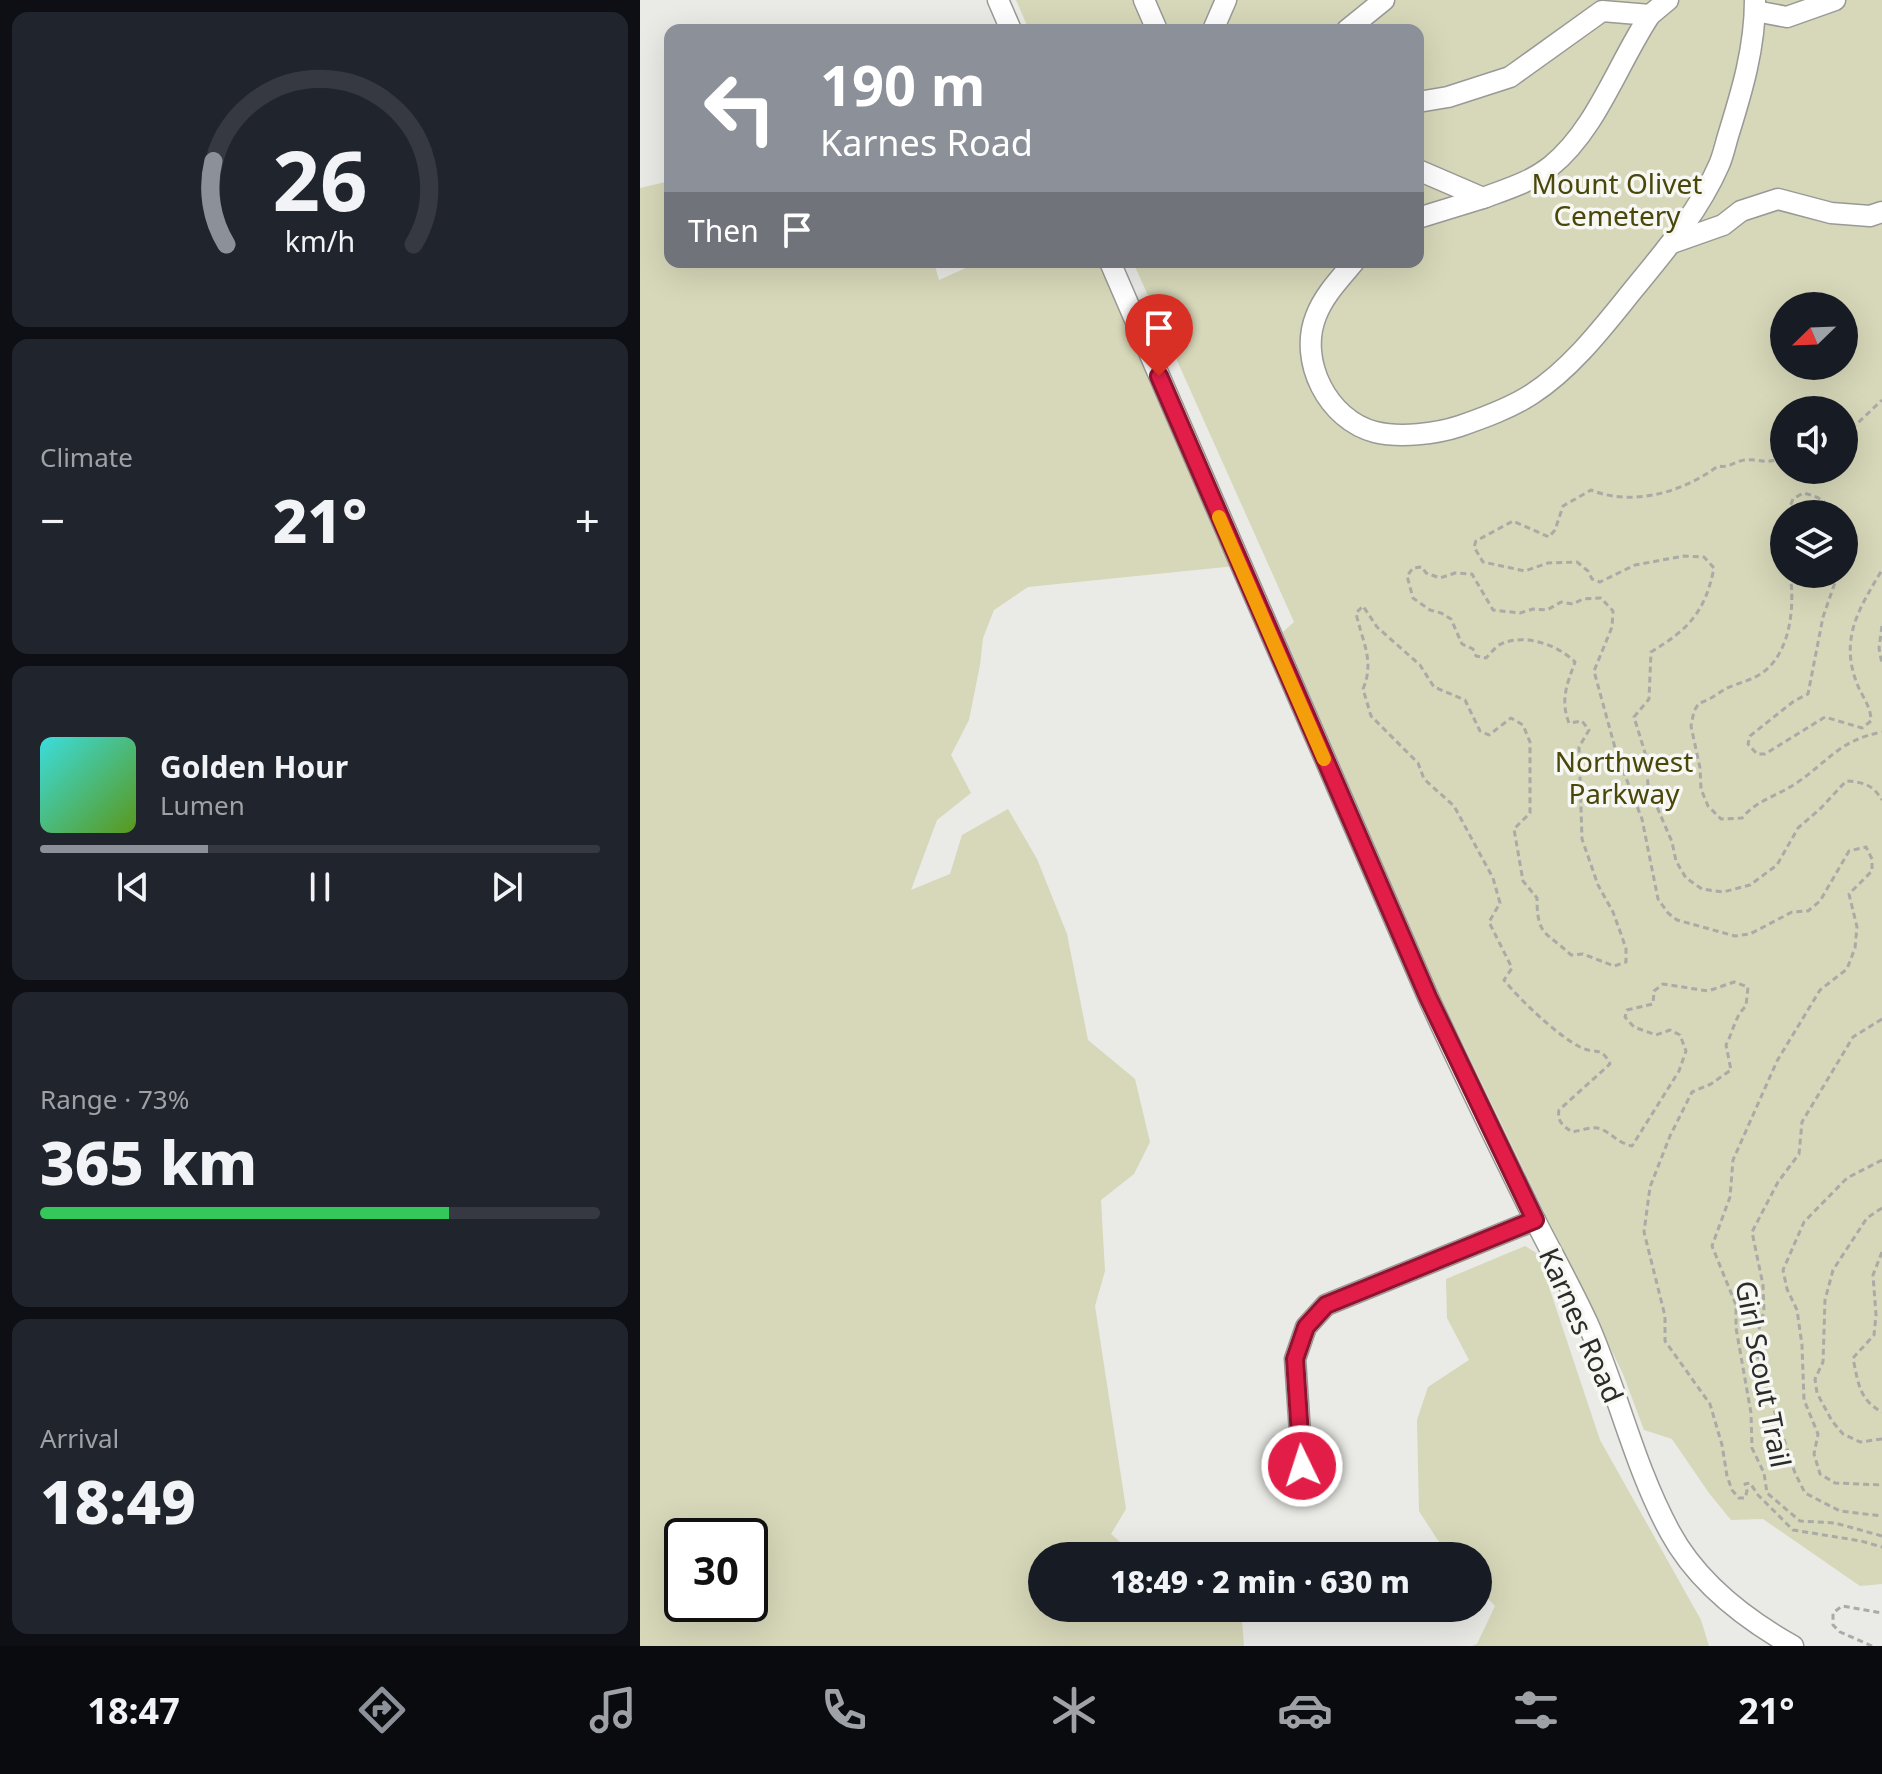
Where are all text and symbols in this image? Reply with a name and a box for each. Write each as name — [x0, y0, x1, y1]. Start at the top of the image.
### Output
text: 190 m — [820, 46, 985, 122]
icon: left — [688, 56, 792, 160]
text: Karnes Road — [820, 118, 1033, 167]
text: 26 — [272, 122, 368, 235]
park label: Mount Olivet Cemetery — [1532, 164, 1702, 234]
icon: arrive — [775, 208, 819, 252]
text: Then — [688, 210, 759, 251]
text: km/h — [285, 222, 355, 261]
north arrow — [1770, 292, 1858, 380]
map controls — [1770, 292, 1858, 588]
pin — [1125, 294, 1193, 376]
icon: arrive — [1137, 306, 1181, 350]
button: sound — [1770, 396, 1858, 484]
text: Climate — [40, 439, 133, 475]
text: 21° — [273, 479, 367, 561]
text: − — [40, 490, 65, 550]
text: + — [575, 490, 600, 550]
button: layers — [1770, 500, 1858, 588]
park label: Northwest Parkway — [1555, 742, 1693, 812]
text: Golden Hour — [160, 746, 348, 787]
text: Lumen — [160, 787, 245, 823]
icon: previous — [111, 865, 155, 909]
icon: pause — [298, 865, 342, 909]
icon: next — [485, 865, 529, 909]
text: Range · 73% — [40, 1081, 189, 1117]
text: 365 km — [40, 1121, 257, 1203]
street label: Karnes Road — [1531, 1242, 1633, 1408]
street label: Girl Scout Trail — [1727, 1277, 1801, 1471]
text: Arrival — [40, 1420, 119, 1456]
position arrow — [1260, 1424, 1344, 1508]
text: 18:49 — [40, 1460, 196, 1542]
speed limit sign: 30 — [664, 1518, 768, 1622]
text: 18:49 · 2 min · 630 m — [1110, 1561, 1410, 1602]
icon: directions — [354, 1682, 410, 1738]
icon: music — [585, 1682, 641, 1738]
icon: phone — [816, 1682, 872, 1738]
icon: climate — [1046, 1682, 1102, 1738]
icon: car — [1277, 1682, 1333, 1738]
icon: filters — [1508, 1682, 1564, 1738]
text: 18:47 — [87, 1686, 180, 1735]
text: 21° — [1738, 1686, 1795, 1735]

